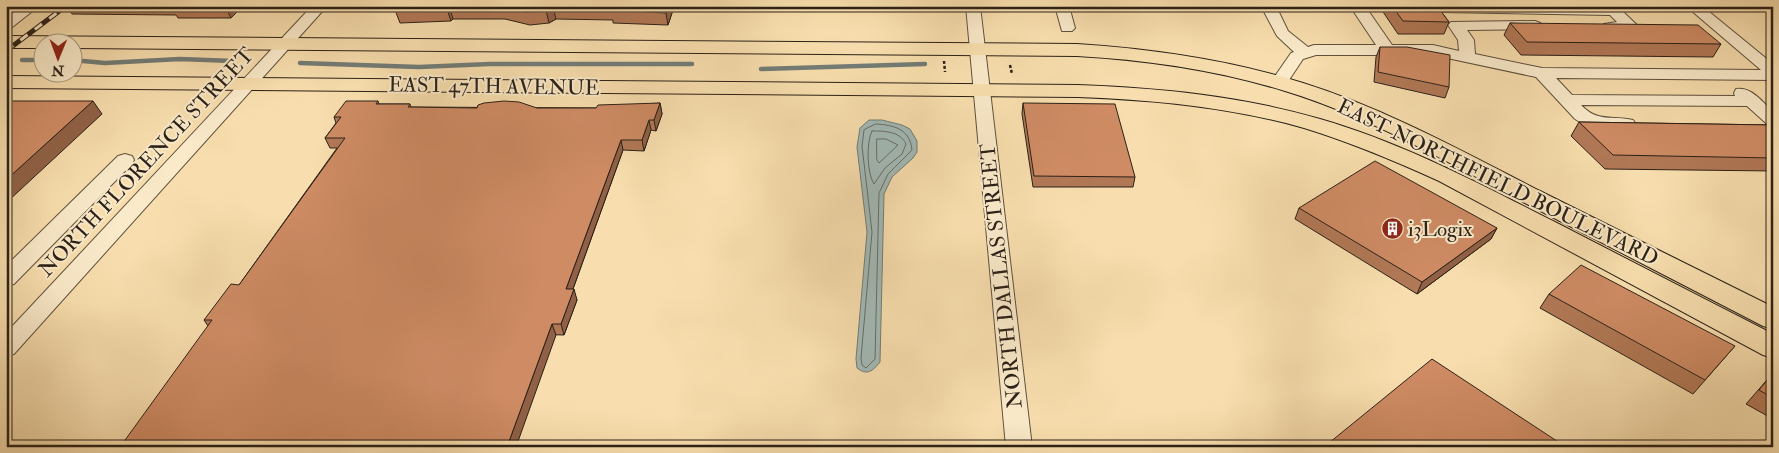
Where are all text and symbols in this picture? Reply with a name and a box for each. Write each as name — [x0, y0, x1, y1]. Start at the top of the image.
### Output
north arrow — [32, 32, 82, 82]
street label: NORTH FLORENCE STREET — [33, 42, 259, 282]
street label: EAST 47TH AVENUE — [388, 71, 600, 102]
street label: EAST NORTHFIELD BOULEVARD — [1333, 93, 1663, 272]
street label: NORTH DALLAS STREET — [974, 142, 1029, 410]
place label: i3Logix — [1408, 216, 1473, 243]
building icon: i3Logix — [1380, 217, 1404, 241]

